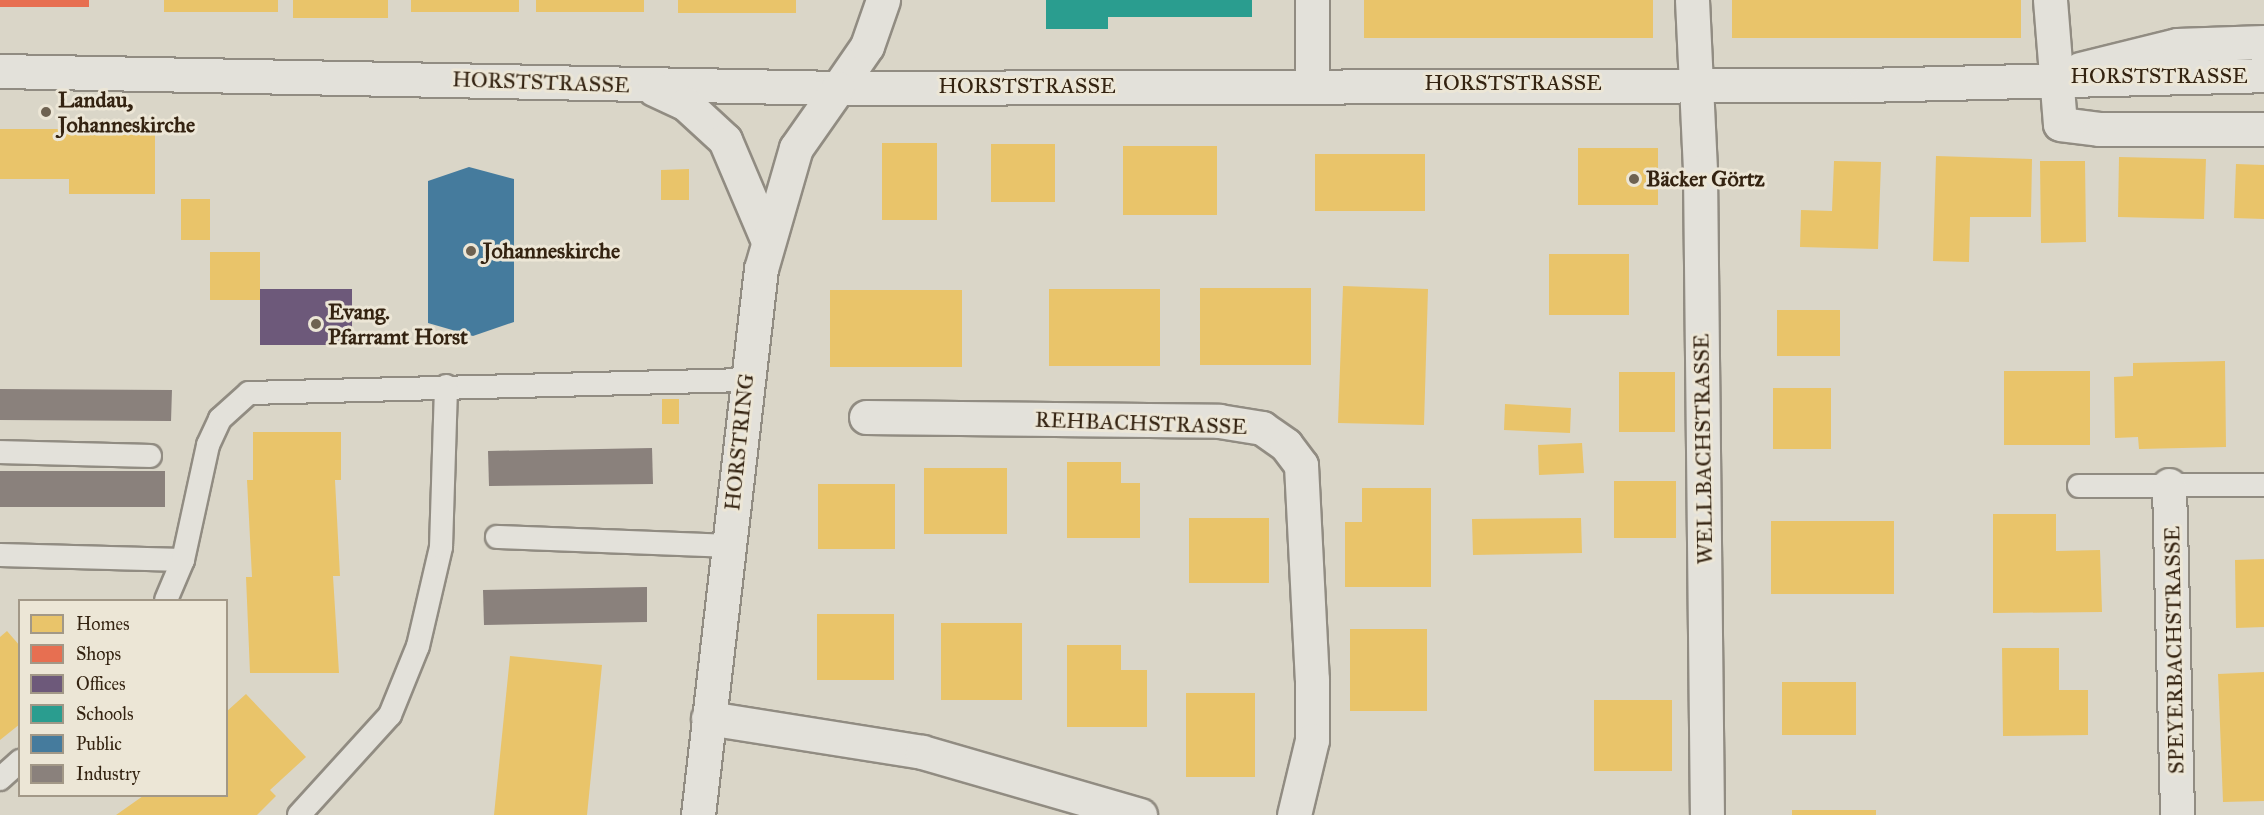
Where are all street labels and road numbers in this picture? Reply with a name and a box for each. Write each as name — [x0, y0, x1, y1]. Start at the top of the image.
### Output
street label: HORSTSTRASSE — [2070, 63, 2248, 89]
street label: HORSTSTRASSE — [452, 66, 630, 98]
street label: HORSTSTRASSE — [1424, 70, 1602, 96]
street label: HORSTSTRASSE — [938, 73, 1116, 99]
street label: WELLBACHSTRASSE — [1688, 333, 1718, 565]
street label: HORSTRING — [719, 372, 759, 512]
street label: REHBACHSTRASSE — [1034, 406, 1248, 440]
street label: SPEYERBACHSTRASSE — [2159, 526, 2189, 774]

